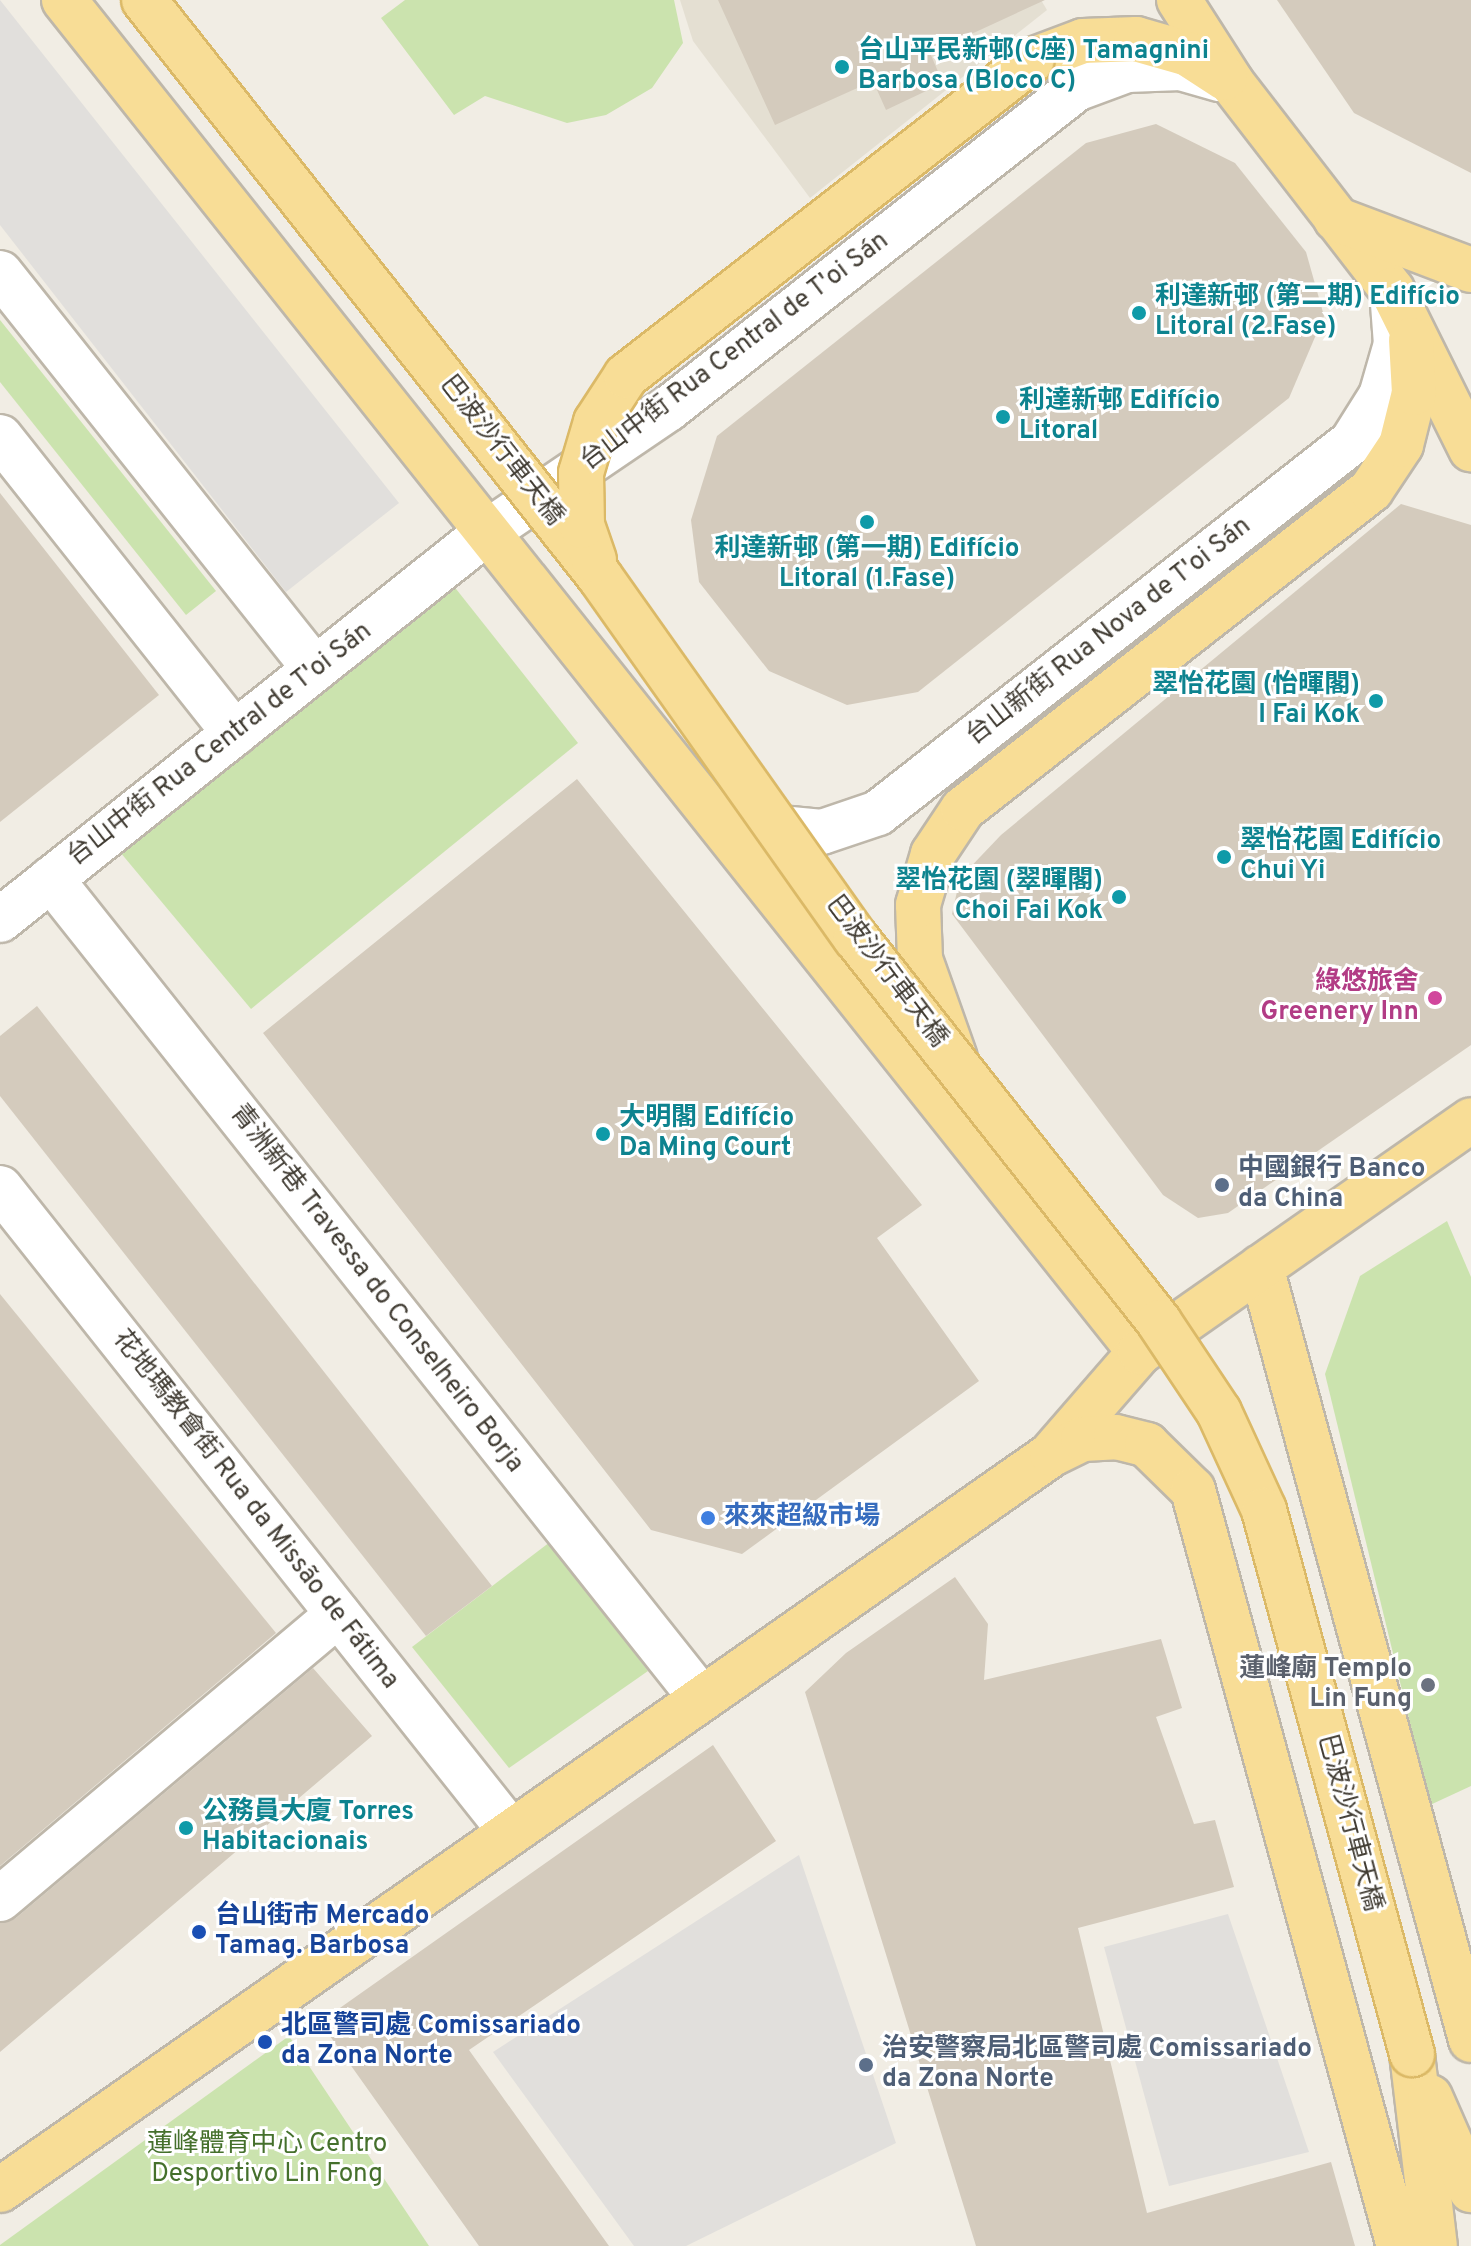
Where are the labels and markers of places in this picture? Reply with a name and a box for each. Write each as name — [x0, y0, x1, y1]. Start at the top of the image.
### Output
place label: 台山平民新邨(C座) Tamagnini Barbosa (Bloco C) — [858, 36, 1209, 98]
marker: 台山平民新邨(C座) Tamagnini Barbosa (Bloco C) — [833, 58, 851, 76]
place label: 利達新邨 (第二期) Edifício Litoral (2.Fase) — [1155, 282, 1460, 344]
marker: 利達新邨 (第二期) Edifício Litoral (2.Fase) — [1130, 304, 1148, 322]
place label: 利達新邨 Edifício Litoral — [1019, 386, 1220, 448]
marker: 利達新邨 Edifício Litoral — [994, 408, 1012, 426]
marker: 利達新邨 (第一期) Edifício Litoral (1.Fase) — [858, 513, 876, 531]
place label: 利達新邨 (第一期) Edifício Litoral (1.Fase) — [715, 534, 1019, 596]
place label: 翠怡花園 (怡暉閣) I Fai Kok — [1152, 670, 1360, 732]
marker: 翠怡花園 (怡暉閣) I Fai Kok — [1367, 692, 1385, 710]
place label: 翠怡花園 Edifício Chui Yi — [1240, 826, 1441, 888]
marker: 翠怡花園 Edifício Chui Yi — [1215, 848, 1233, 866]
place label: 翠怡花園 (翠暉閣) Choi Fai Kok — [895, 866, 1103, 928]
marker: 翠怡花園 (翠暉閣) Choi Fai Kok — [1110, 888, 1128, 906]
place label: 綠悠旅舍 Greenery Inn — [1261, 967, 1419, 1028]
marker: 綠悠旅舍 Greenery Inn — [1426, 989, 1444, 1007]
place label: 大明閣 Edifício Da Ming Court — [619, 1103, 794, 1164]
marker: 大明閣 Edifício Da Ming Court — [594, 1125, 612, 1143]
place label: 中國銀行 Banco da China — [1238, 1154, 1426, 1216]
marker: 中國銀行 Banco da China — [1213, 1176, 1231, 1194]
place label: 來來超級市場 — [724, 1502, 880, 1534]
marker: 來來超級市場 — [699, 1509, 717, 1527]
place label: 蓮峰廟 Templo Lin Fung — [1239, 1654, 1412, 1716]
marker: 蓮峰廟 Templo Lin Fung — [1419, 1676, 1437, 1694]
place label: 公務員大廈 Torres Habitacionais — [202, 1797, 414, 1858]
marker: 公務員大廈 Torres Habitacionais — [177, 1819, 195, 1837]
place label: 台山街市 Mercado Tamag. Barbosa — [215, 1901, 430, 1962]
marker: 台山街市 Mercado Tamag. Barbosa — [190, 1923, 208, 1941]
place label: 北區警司處 Comissariado da Zona Norte — [281, 2011, 581, 2072]
marker: 北區警司處 Comissariado da Zona Norte — [256, 2033, 274, 2051]
place label: 治安警察局北區警司處 Comissariado da Zona Norte — [882, 2034, 1312, 2096]
marker: 治安警察局北區警司處 Comissariado da Zona Norte — [857, 2056, 875, 2074]

